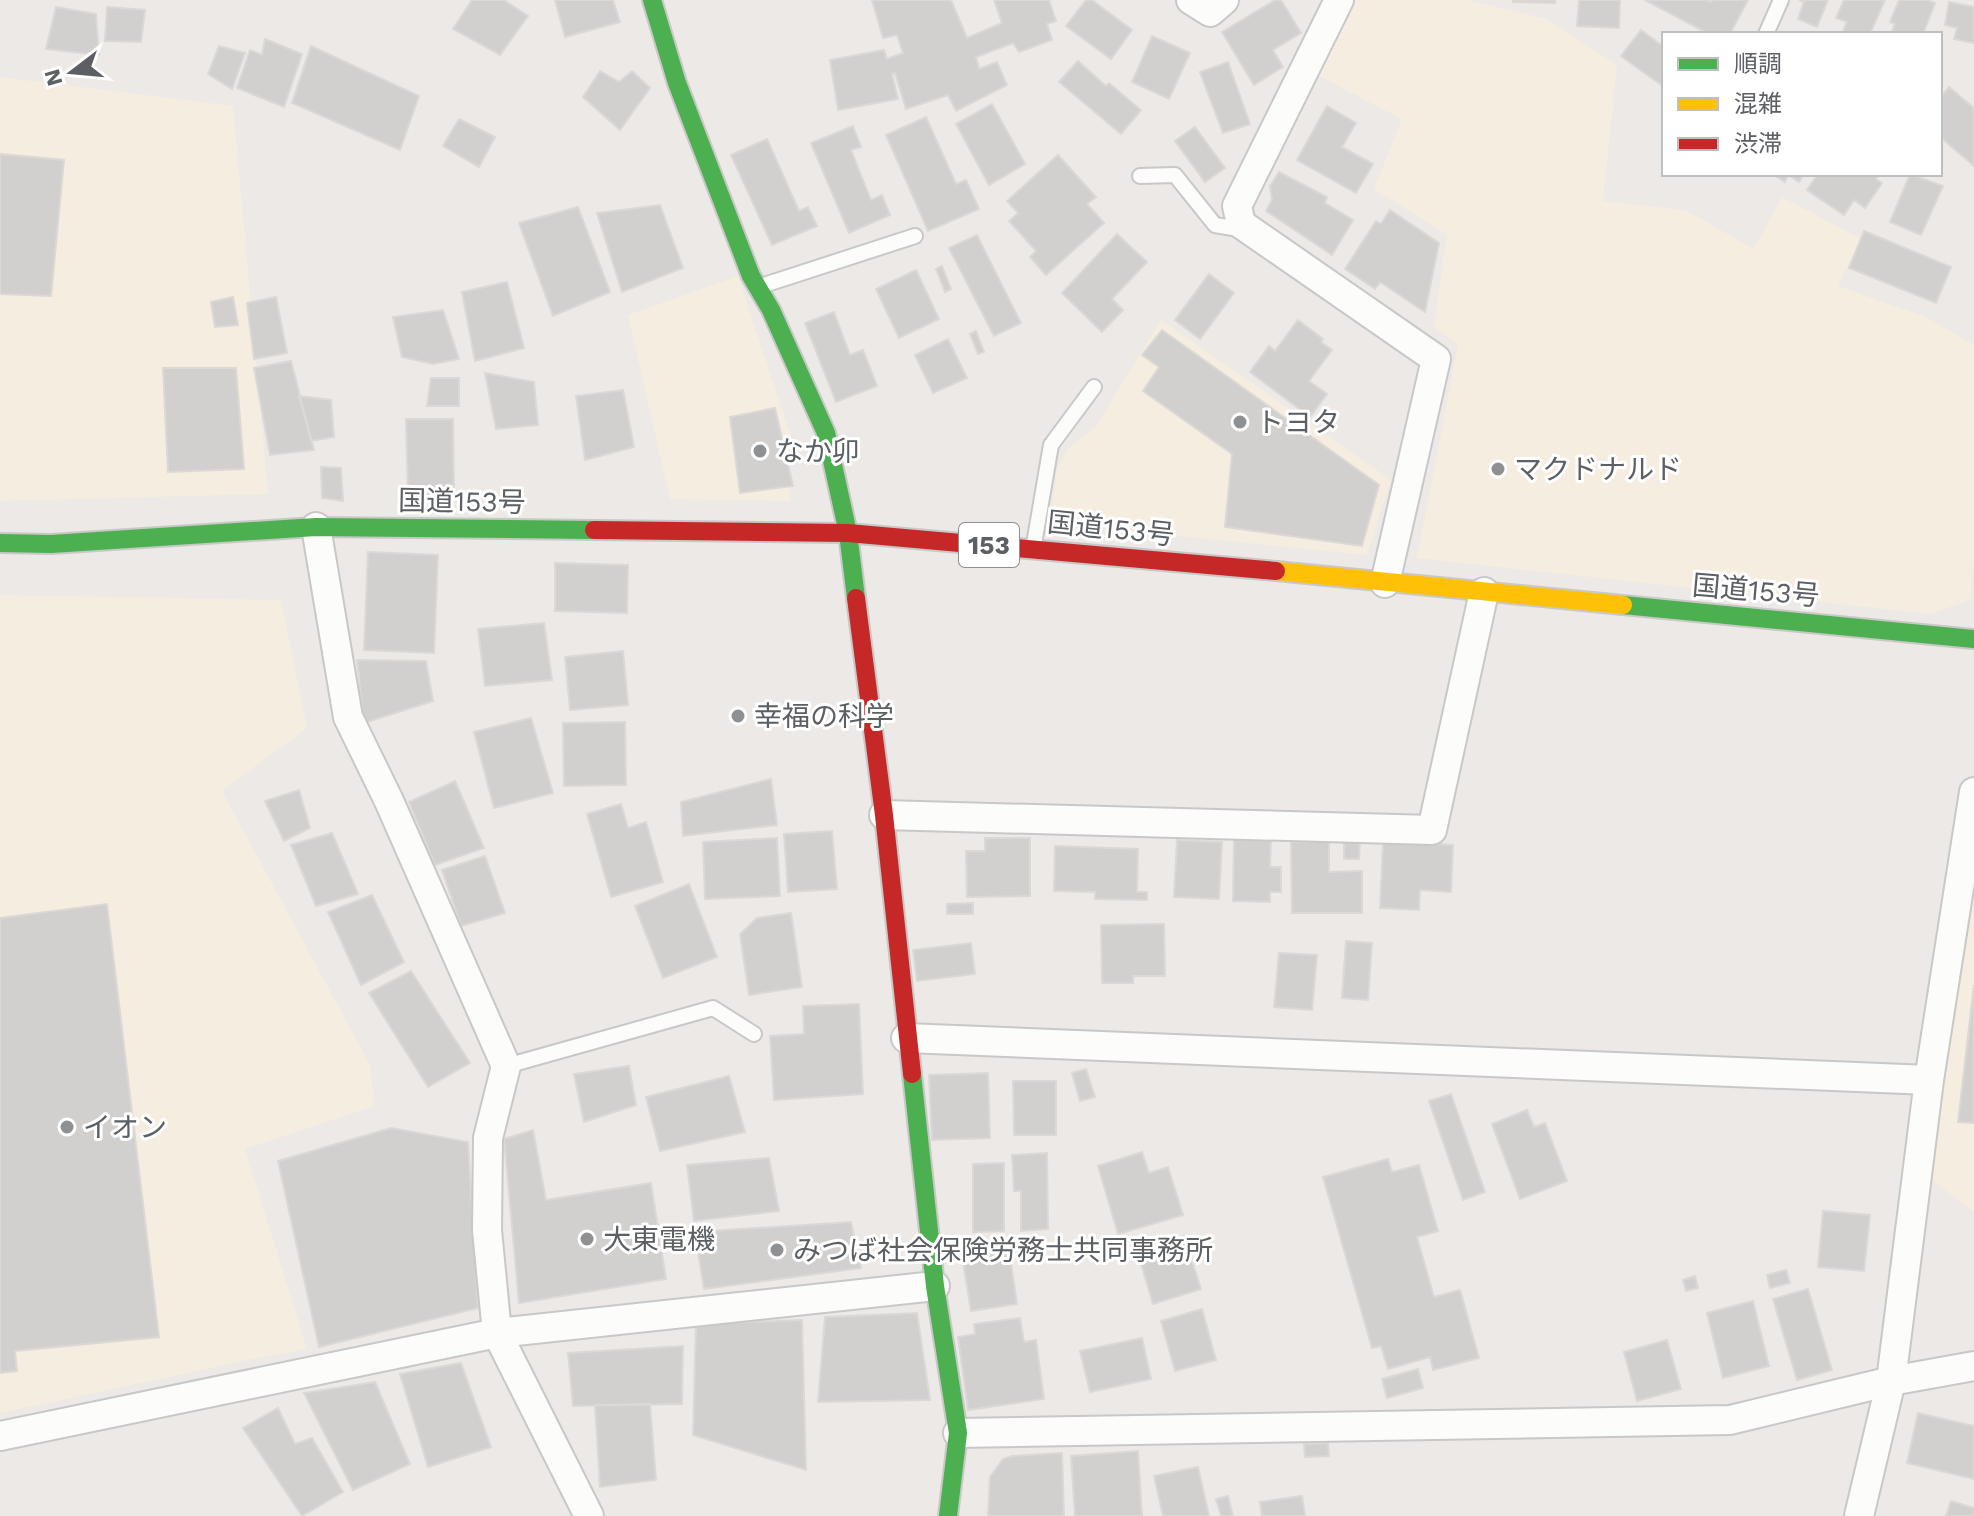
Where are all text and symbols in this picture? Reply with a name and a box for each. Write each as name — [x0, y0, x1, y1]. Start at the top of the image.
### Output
north arrow — [32, 32, 112, 112]
legend — [1662, 32, 1942, 176]
text: 順調 — [1734, 50, 1782, 78]
text: N — [39, 66, 68, 89]
text: 混雑 — [1734, 90, 1782, 118]
text: 渋滞 — [1734, 130, 1782, 158]
place label: トヨタ — [1256, 406, 1340, 439]
marker: トヨタ — [1231, 413, 1249, 431]
place label: なか卯 — [776, 435, 860, 468]
marker: なか卯 — [751, 442, 769, 460]
place label: マクドナルド — [1514, 453, 1682, 486]
marker: マクドナルド — [1489, 460, 1507, 478]
street label: 国道153号 — [398, 484, 526, 519]
street label: 国道153号 — [1046, 505, 1176, 552]
road number: 153 — [959, 523, 1019, 567]
street label: 国道153号 — [1691, 569, 1821, 612]
place label: 幸福の科学 — [754, 700, 894, 733]
marker: 幸福の科学 — [729, 707, 747, 725]
place label: イオン — [83, 1111, 167, 1144]
marker: イオン — [58, 1118, 76, 1136]
place label: 大東電機 — [603, 1223, 715, 1256]
marker: 大東電機 — [578, 1230, 596, 1248]
place label: みつば社会保険労務士共同事務所 — [793, 1234, 1213, 1267]
marker: みつば社会保険労務士共同事務所 — [768, 1241, 786, 1259]

